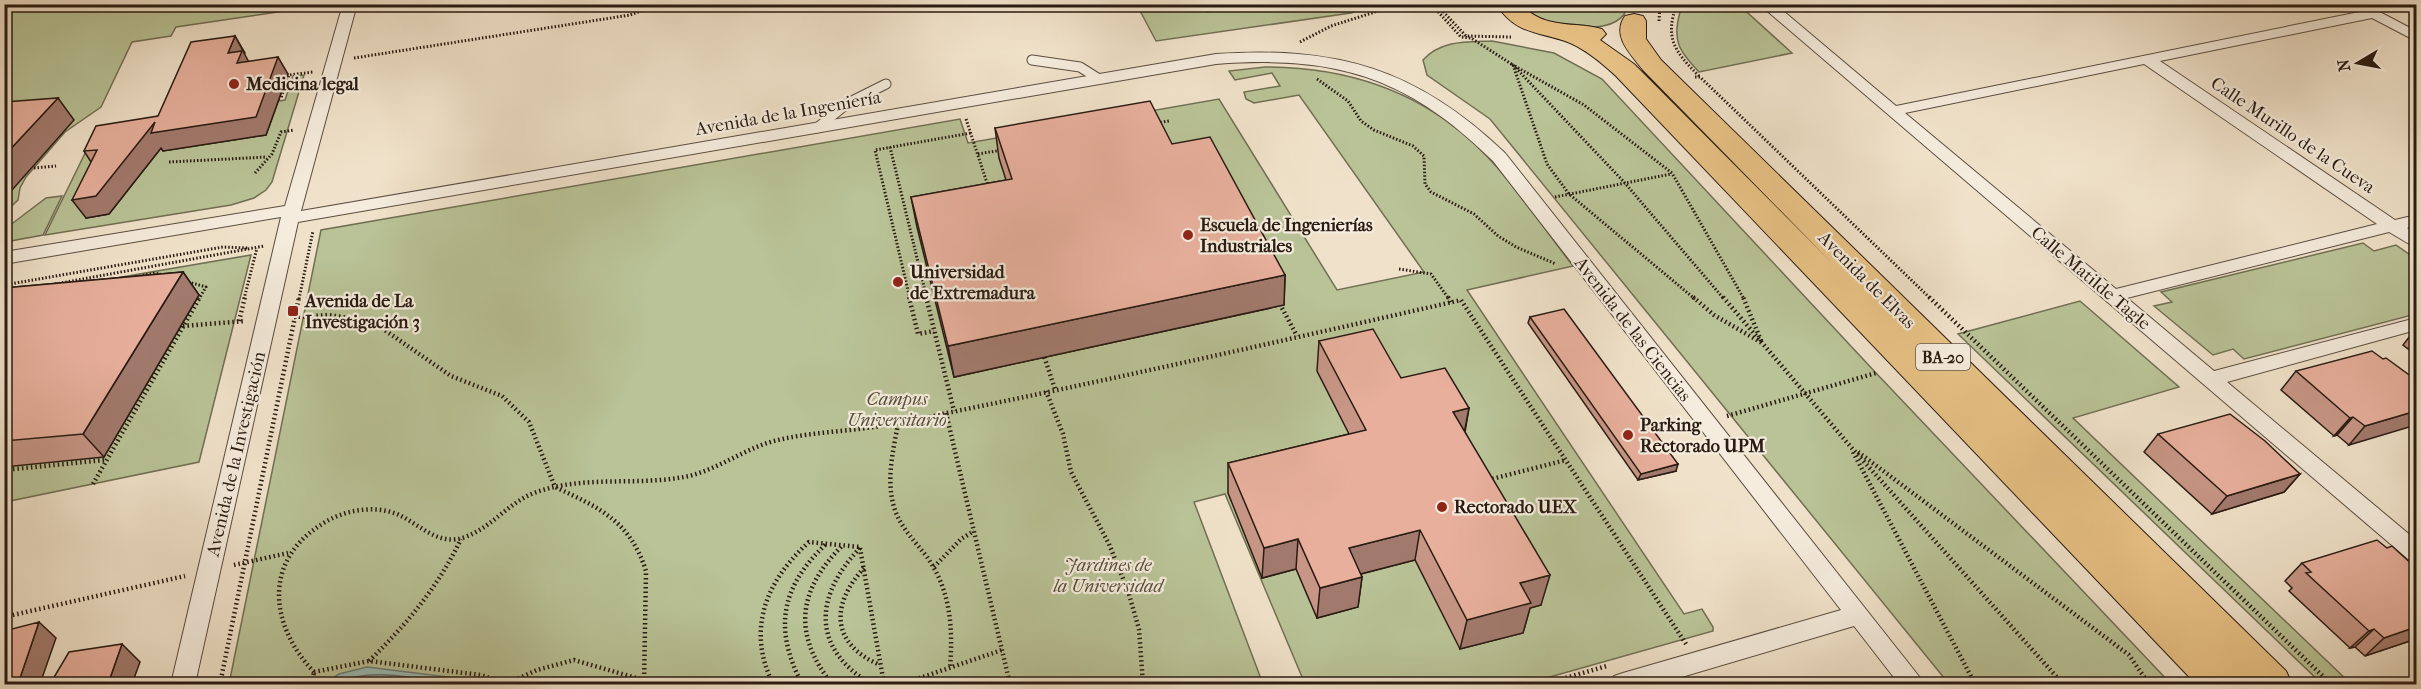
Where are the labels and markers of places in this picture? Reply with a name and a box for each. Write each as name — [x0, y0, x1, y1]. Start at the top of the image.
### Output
place label: Medicina legal — [245, 74, 360, 95]
marker: Medicina legal — [227, 77, 241, 91]
place label: Escuela de Ingenierías Industriales — [1200, 215, 1373, 257]
marker: Escuela de Ingenierías Industriales — [1181, 228, 1195, 242]
place label: Universidad de Extremadura — [909, 262, 1036, 304]
marker: Universidad de Extremadura — [891, 275, 905, 289]
place label: Avenida de La Investigación 3 — [304, 291, 420, 333]
marker: Avenida de La Investigación 3 — [286, 304, 300, 318]
place label: Parking Rectorado UPM — [1640, 415, 1766, 457]
marker: Parking Rectorado UPM — [1621, 428, 1635, 442]
place label: Rectorado UEX — [1454, 497, 1578, 518]
marker: Rectorado UEX — [1435, 500, 1449, 514]

